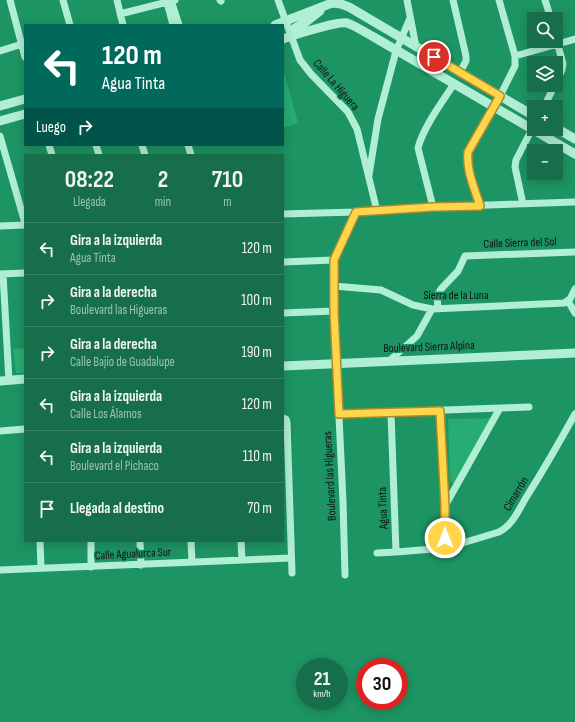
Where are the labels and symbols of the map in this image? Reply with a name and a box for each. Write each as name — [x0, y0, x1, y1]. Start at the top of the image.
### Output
pin — [417, 40, 451, 74]
street label: Calle La Higuera — [310, 56, 363, 114]
street label: Calle Sierra del Sol — [483, 234, 557, 252]
street label: Sierra de la Luna — [423, 288, 489, 303]
street label: Boulevard Sierra Alpina — [383, 338, 475, 356]
street label: Boulevard las Higueras — [320, 431, 340, 521]
street label: Cimarrón — [500, 474, 532, 514]
street label: Agua Tinta — [375, 486, 391, 530]
position arrow — [424, 517, 466, 559]
street label: Calle Agualurca Sur — [94, 544, 172, 563]
speed limit sign: 30 — [356, 658, 408, 710]

